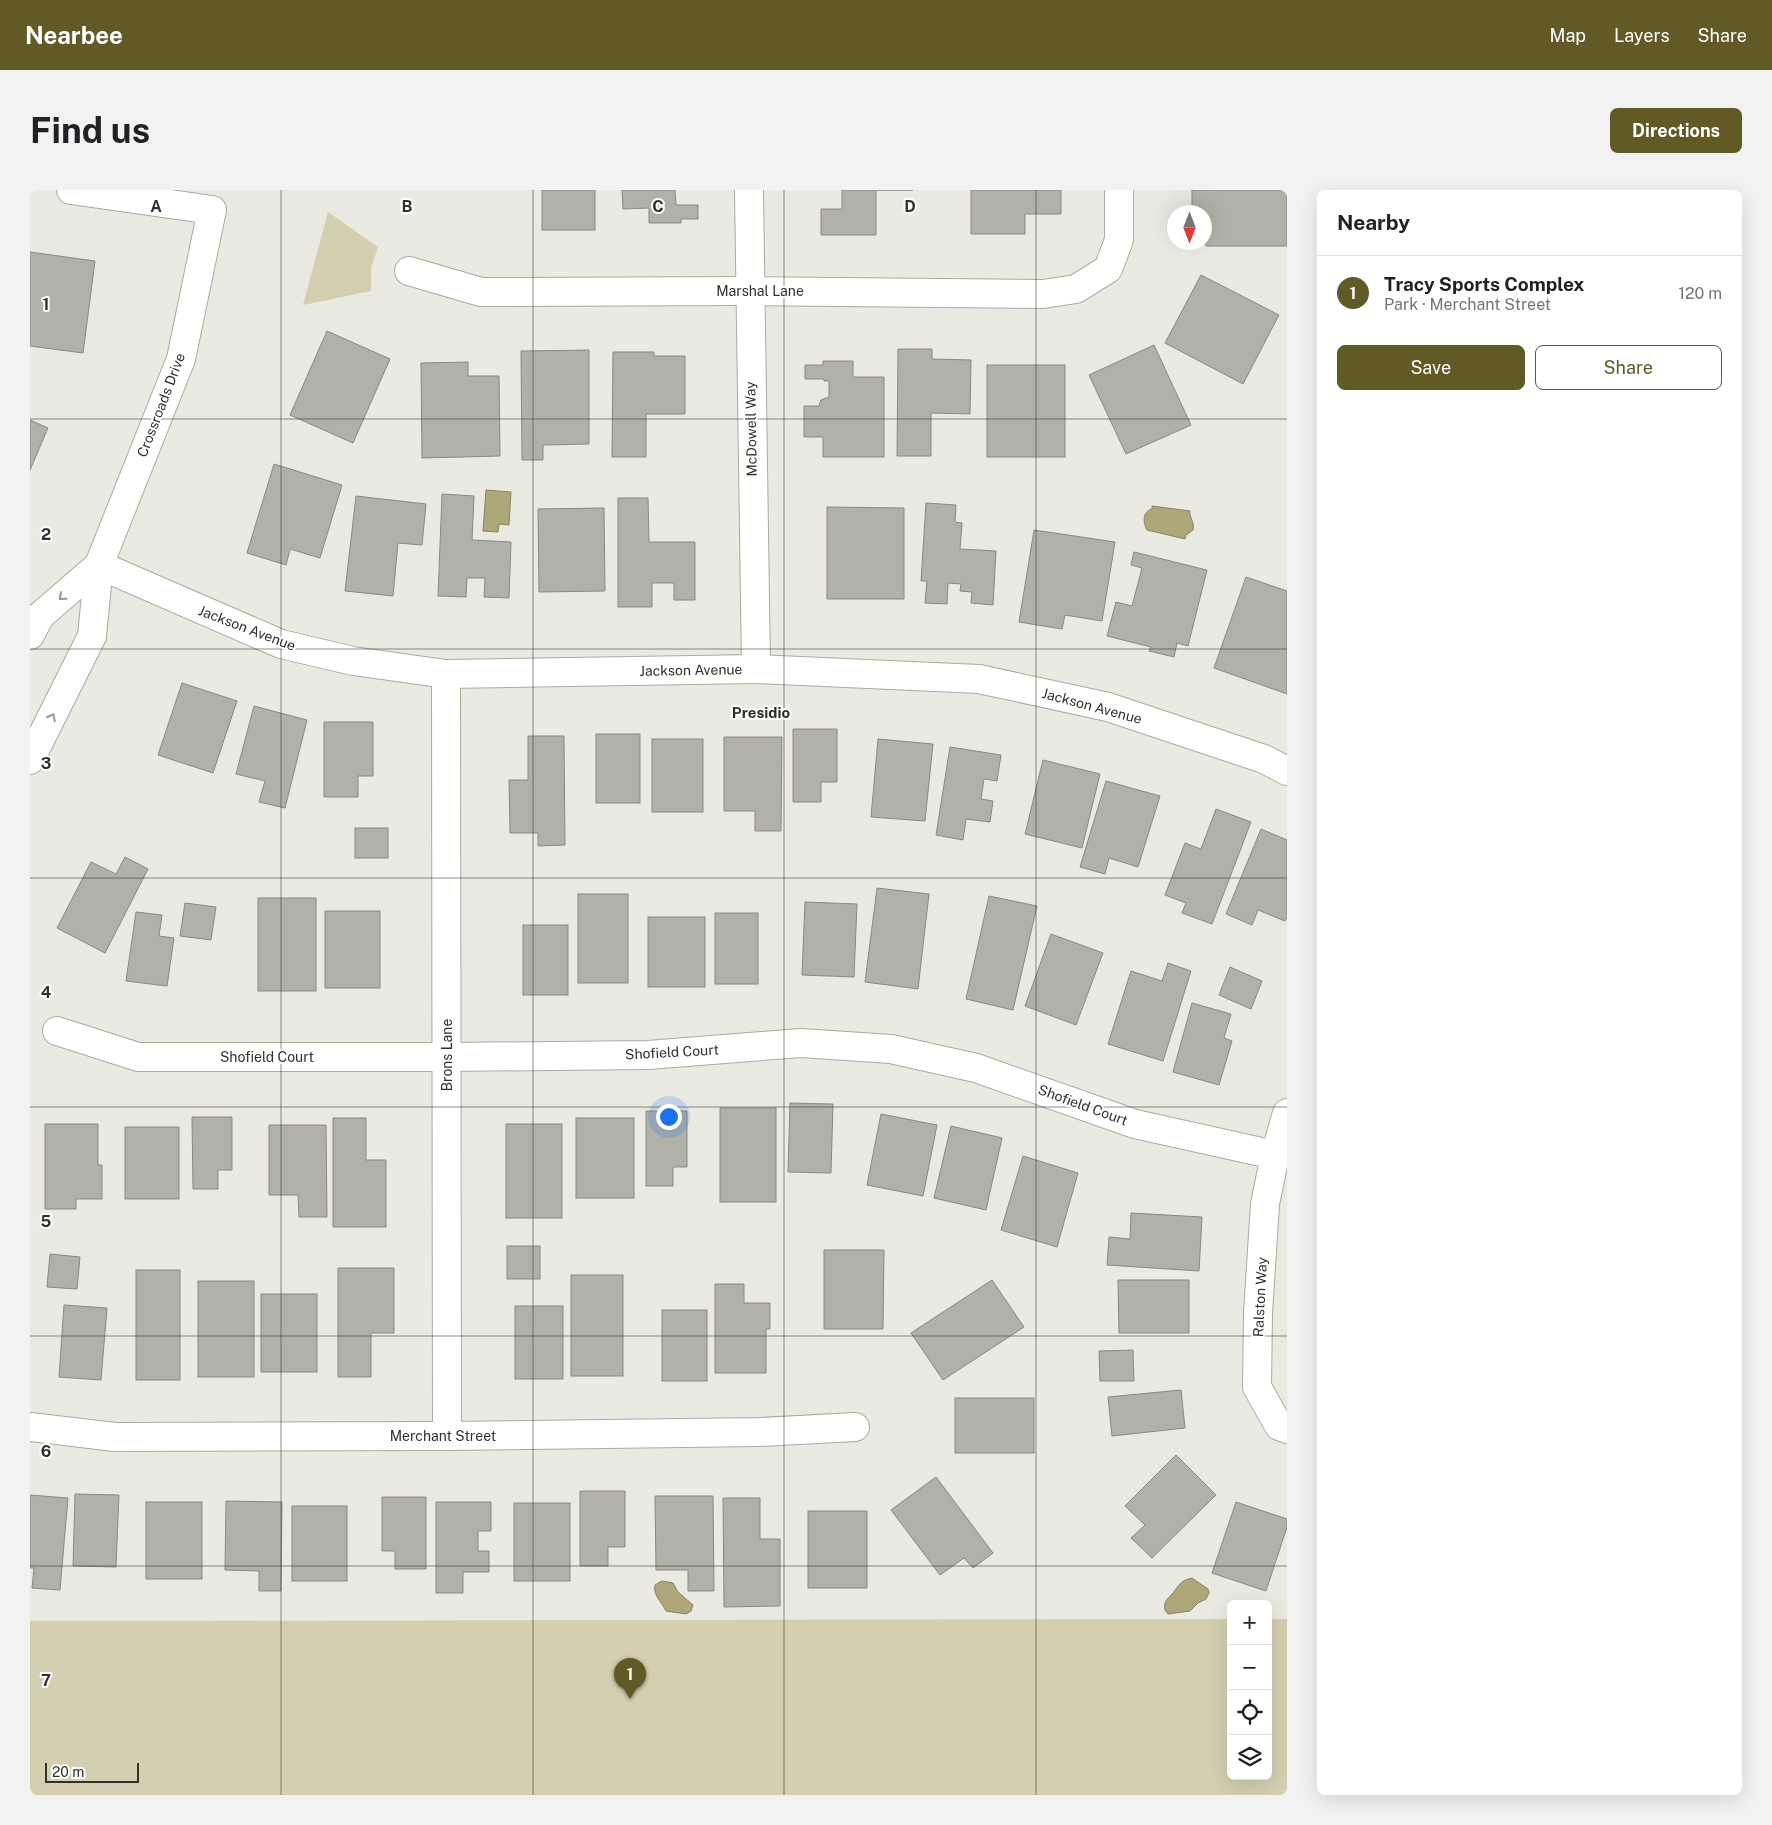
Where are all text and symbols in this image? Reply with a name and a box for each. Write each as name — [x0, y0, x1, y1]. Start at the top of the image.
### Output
text: Nearbee — [25, 21, 123, 49]
text: Map — [1550, 25, 1586, 46]
text: Layers — [1614, 25, 1670, 46]
text: Share — [1698, 25, 1747, 46]
button: Directions — [1610, 108, 1742, 153]
text: Find us — [30, 110, 150, 151]
text: A — [150, 197, 162, 216]
text: B — [402, 197, 413, 216]
text: C — [652, 197, 664, 216]
text: D — [904, 197, 916, 216]
north arrow — [1167, 205, 1212, 250]
text: Nearby — [1337, 210, 1410, 235]
text: Tracy Sports Complex — [1384, 273, 1584, 295]
street label: Marshal Lane — [716, 283, 804, 299]
text: 1 — [1350, 284, 1356, 303]
text: 120 m — [1678, 284, 1722, 303]
text: 1 — [43, 295, 49, 314]
text: Park · Merchant Street — [1384, 295, 1551, 314]
button: Save — [1337, 345, 1525, 390]
button: Share — [1535, 345, 1722, 390]
street label: Crossroads Drive — [134, 351, 188, 459]
street label: McDowell Way — [742, 381, 760, 477]
text: 2 — [41, 525, 51, 544]
one-way arrow — [59, 591, 68, 600]
street label: Jackson Avenue — [196, 602, 298, 654]
street label: Jackson Avenue — [639, 661, 743, 679]
street label: Jackson Avenue — [1040, 685, 1144, 727]
district label: Presidio — [732, 704, 791, 721]
one-way arrow — [46, 713, 56, 722]
text: 3 — [41, 754, 51, 773]
text: 4 — [41, 983, 52, 1002]
street label: Brons Lane — [439, 1019, 455, 1091]
street label: Shofield Court — [625, 1042, 719, 1062]
street label: Shofield Court — [220, 1049, 314, 1065]
street label: Shofield Court — [1036, 1081, 1130, 1129]
your location — [656, 1104, 682, 1130]
text: 5 — [41, 1212, 52, 1231]
street label: Ralston Way — [1250, 1256, 1270, 1337]
street label: Merchant Street — [390, 1428, 496, 1444]
text: 6 — [41, 1442, 51, 1461]
map controls — [1227, 1600, 1272, 1780]
button: + — [1227, 1600, 1272, 1645]
button: − — [1227, 1645, 1272, 1690]
pin: 1 — [614, 1658, 646, 1699]
text: 7 — [41, 1671, 51, 1690]
button: locate — [1227, 1690, 1272, 1735]
button: layers — [1227, 1735, 1272, 1780]
scale bar — [45, 1760, 139, 1783]
text: 20 m — [52, 1764, 84, 1780]

